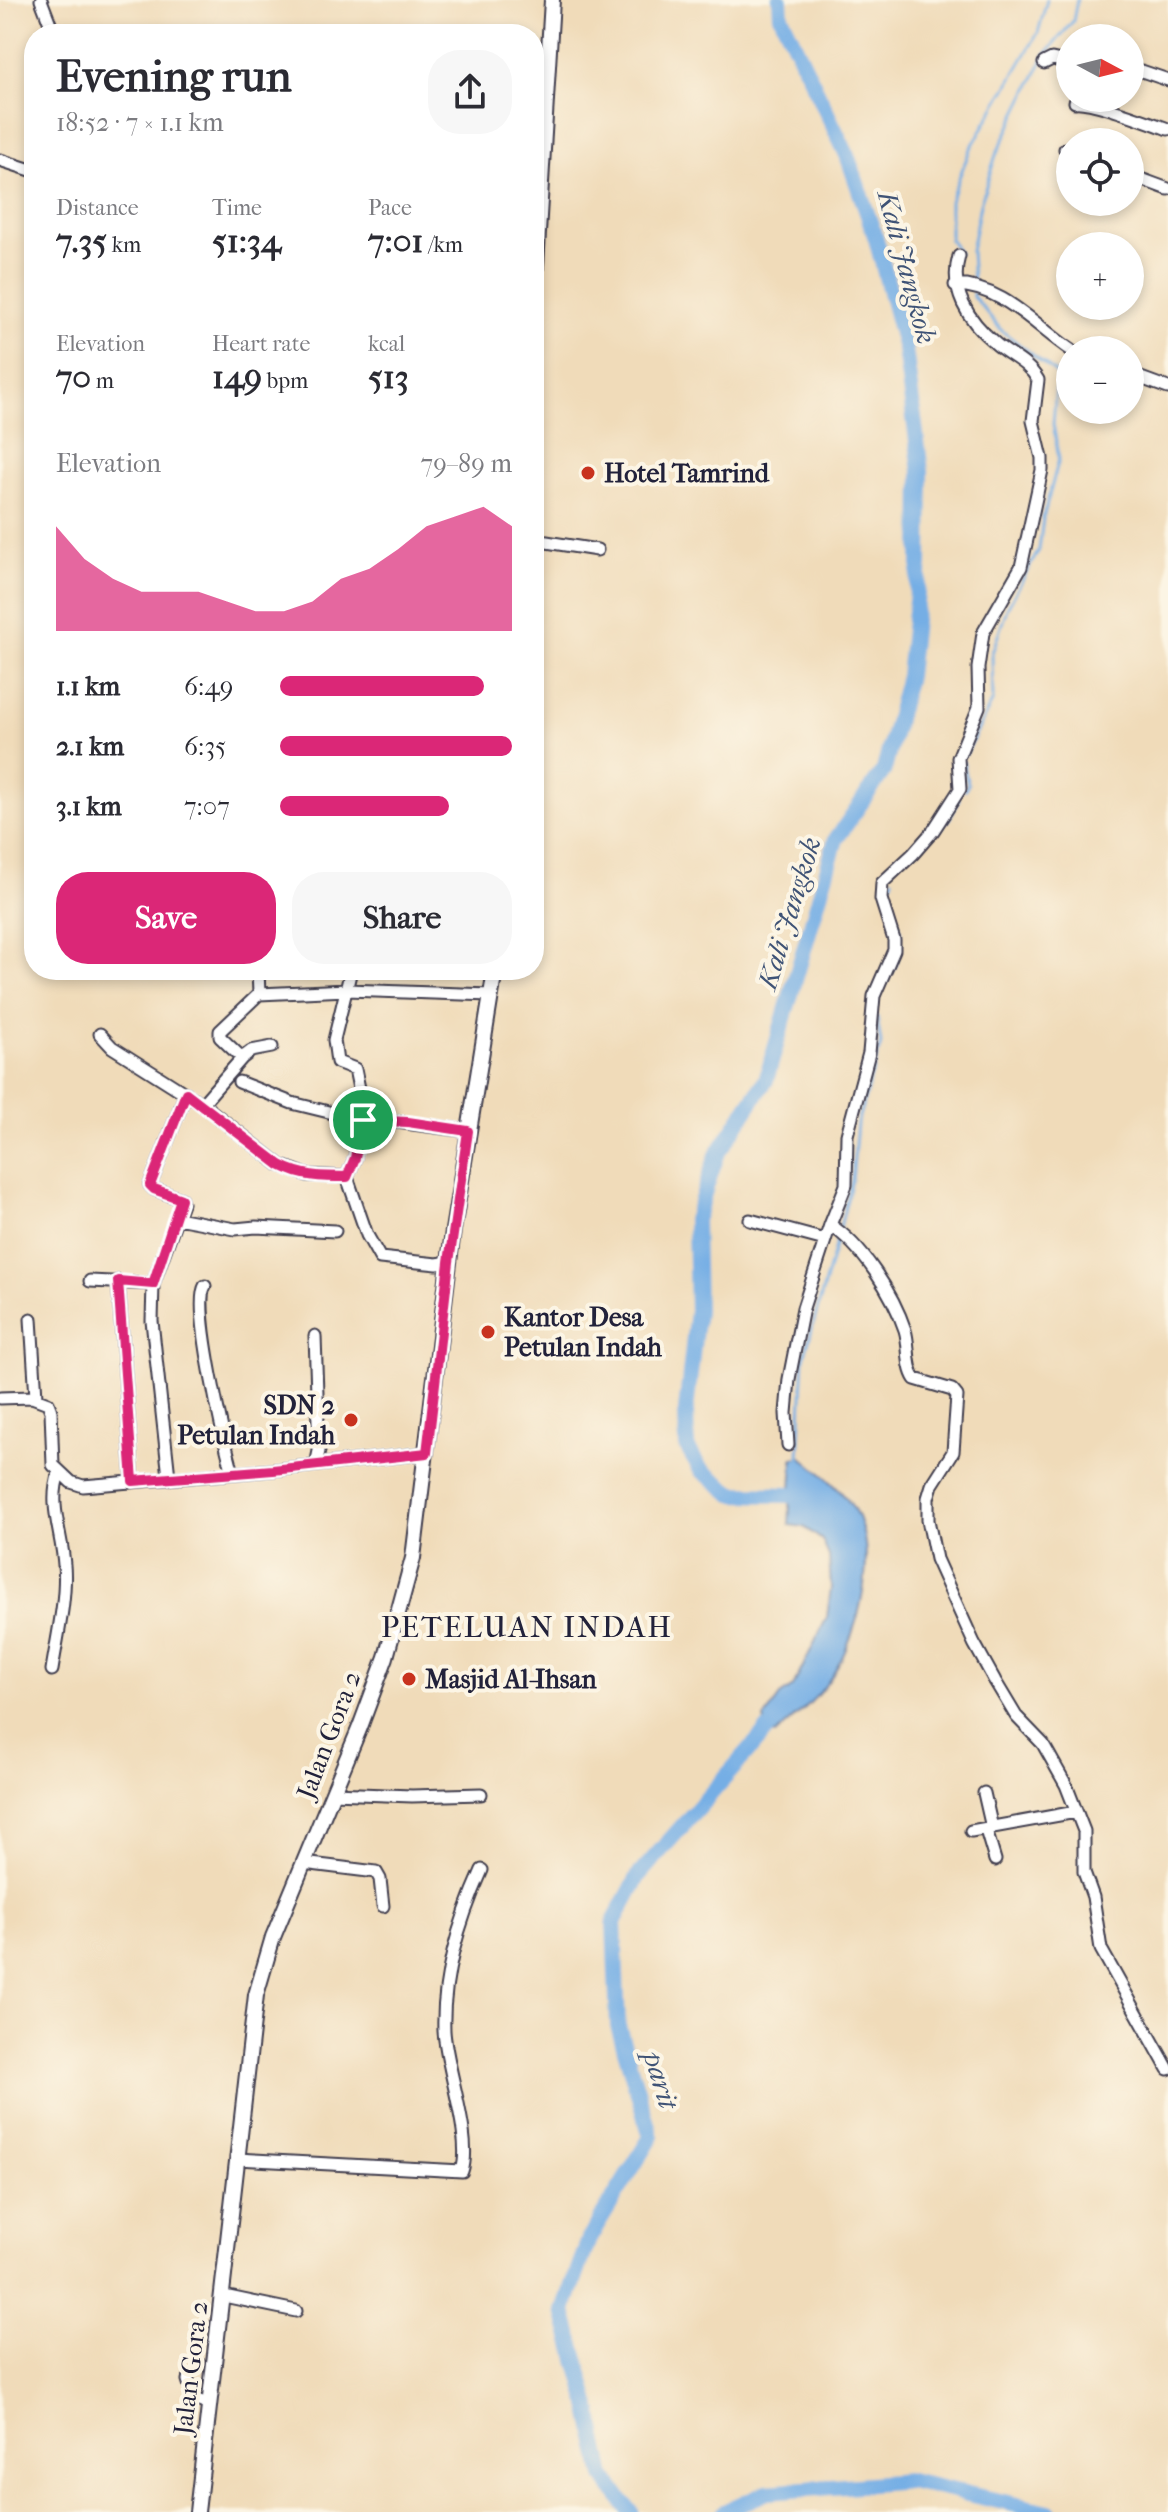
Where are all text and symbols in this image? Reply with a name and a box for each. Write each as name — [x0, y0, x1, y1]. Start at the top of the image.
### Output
north arrow — [1056, 24, 1144, 112]
map controls — [1056, 24, 1144, 424]
button: share — [428, 50, 512, 134]
text: Evening run — [56, 51, 291, 102]
text: 18:52 · 7 × 1.1 km — [56, 107, 224, 138]
button: locate — [1056, 128, 1144, 216]
water label: Kali Jangkok — [870, 185, 943, 347]
text: Distance — [56, 195, 139, 221]
text: Time — [212, 195, 262, 221]
text: Pace — [368, 195, 412, 221]
text: 7.35 — [56, 221, 107, 261]
text: 51:34 — [212, 221, 281, 261]
text: 7:01 — [368, 221, 423, 261]
text: km — [107, 232, 141, 258]
text: /km — [423, 232, 463, 258]
button: + — [1056, 232, 1144, 320]
text: Elevation — [56, 331, 145, 357]
text: Heart rate — [212, 331, 311, 357]
text: kcal — [368, 331, 405, 357]
button: − — [1056, 336, 1144, 424]
text: 70 — [56, 357, 91, 397]
text: 149 — [212, 357, 262, 397]
text: 513 — [368, 357, 409, 397]
text: m — [91, 368, 114, 394]
text: bpm — [262, 368, 308, 394]
text: Elevation — [56, 448, 161, 479]
text: 79–89 m — [421, 448, 512, 479]
place label: Hotel Tamrind — [604, 458, 770, 489]
marker: Hotel Tamrind — [579, 464, 597, 482]
text: 1.1 km — [56, 671, 120, 702]
text: 6:49 — [184, 671, 233, 702]
text: 2.1 km — [56, 731, 124, 762]
text: 6:35 — [184, 731, 226, 762]
text: 3.1 km — [56, 791, 122, 822]
text: 7:07 — [184, 791, 230, 822]
water label: Kali Jangkok — [750, 833, 828, 995]
button: Save — [56, 872, 276, 964]
button: Share — [292, 872, 512, 964]
pin — [329, 1086, 397, 1154]
icon: arrive — [341, 1098, 385, 1142]
place label: Kantor Desa Petulan Indah — [504, 1302, 662, 1363]
marker: Kantor Desa Petulan Indah — [479, 1323, 497, 1341]
place label: SDN 2 Petulan Indah — [177, 1390, 335, 1451]
marker: SDN 2 Petulan Indah — [342, 1411, 360, 1429]
district label: PETELUAN INDAH — [381, 1610, 673, 1645]
place label: Masjid Al-Ihsan — [425, 1664, 597, 1695]
street label: Jalan Gora 2 — [290, 1667, 368, 1805]
marker: Masjid Al-Ihsan — [400, 1670, 418, 1688]
water label: parit — [636, 2043, 686, 2114]
street label: Jalan Gora 2 — [167, 2299, 215, 2439]

